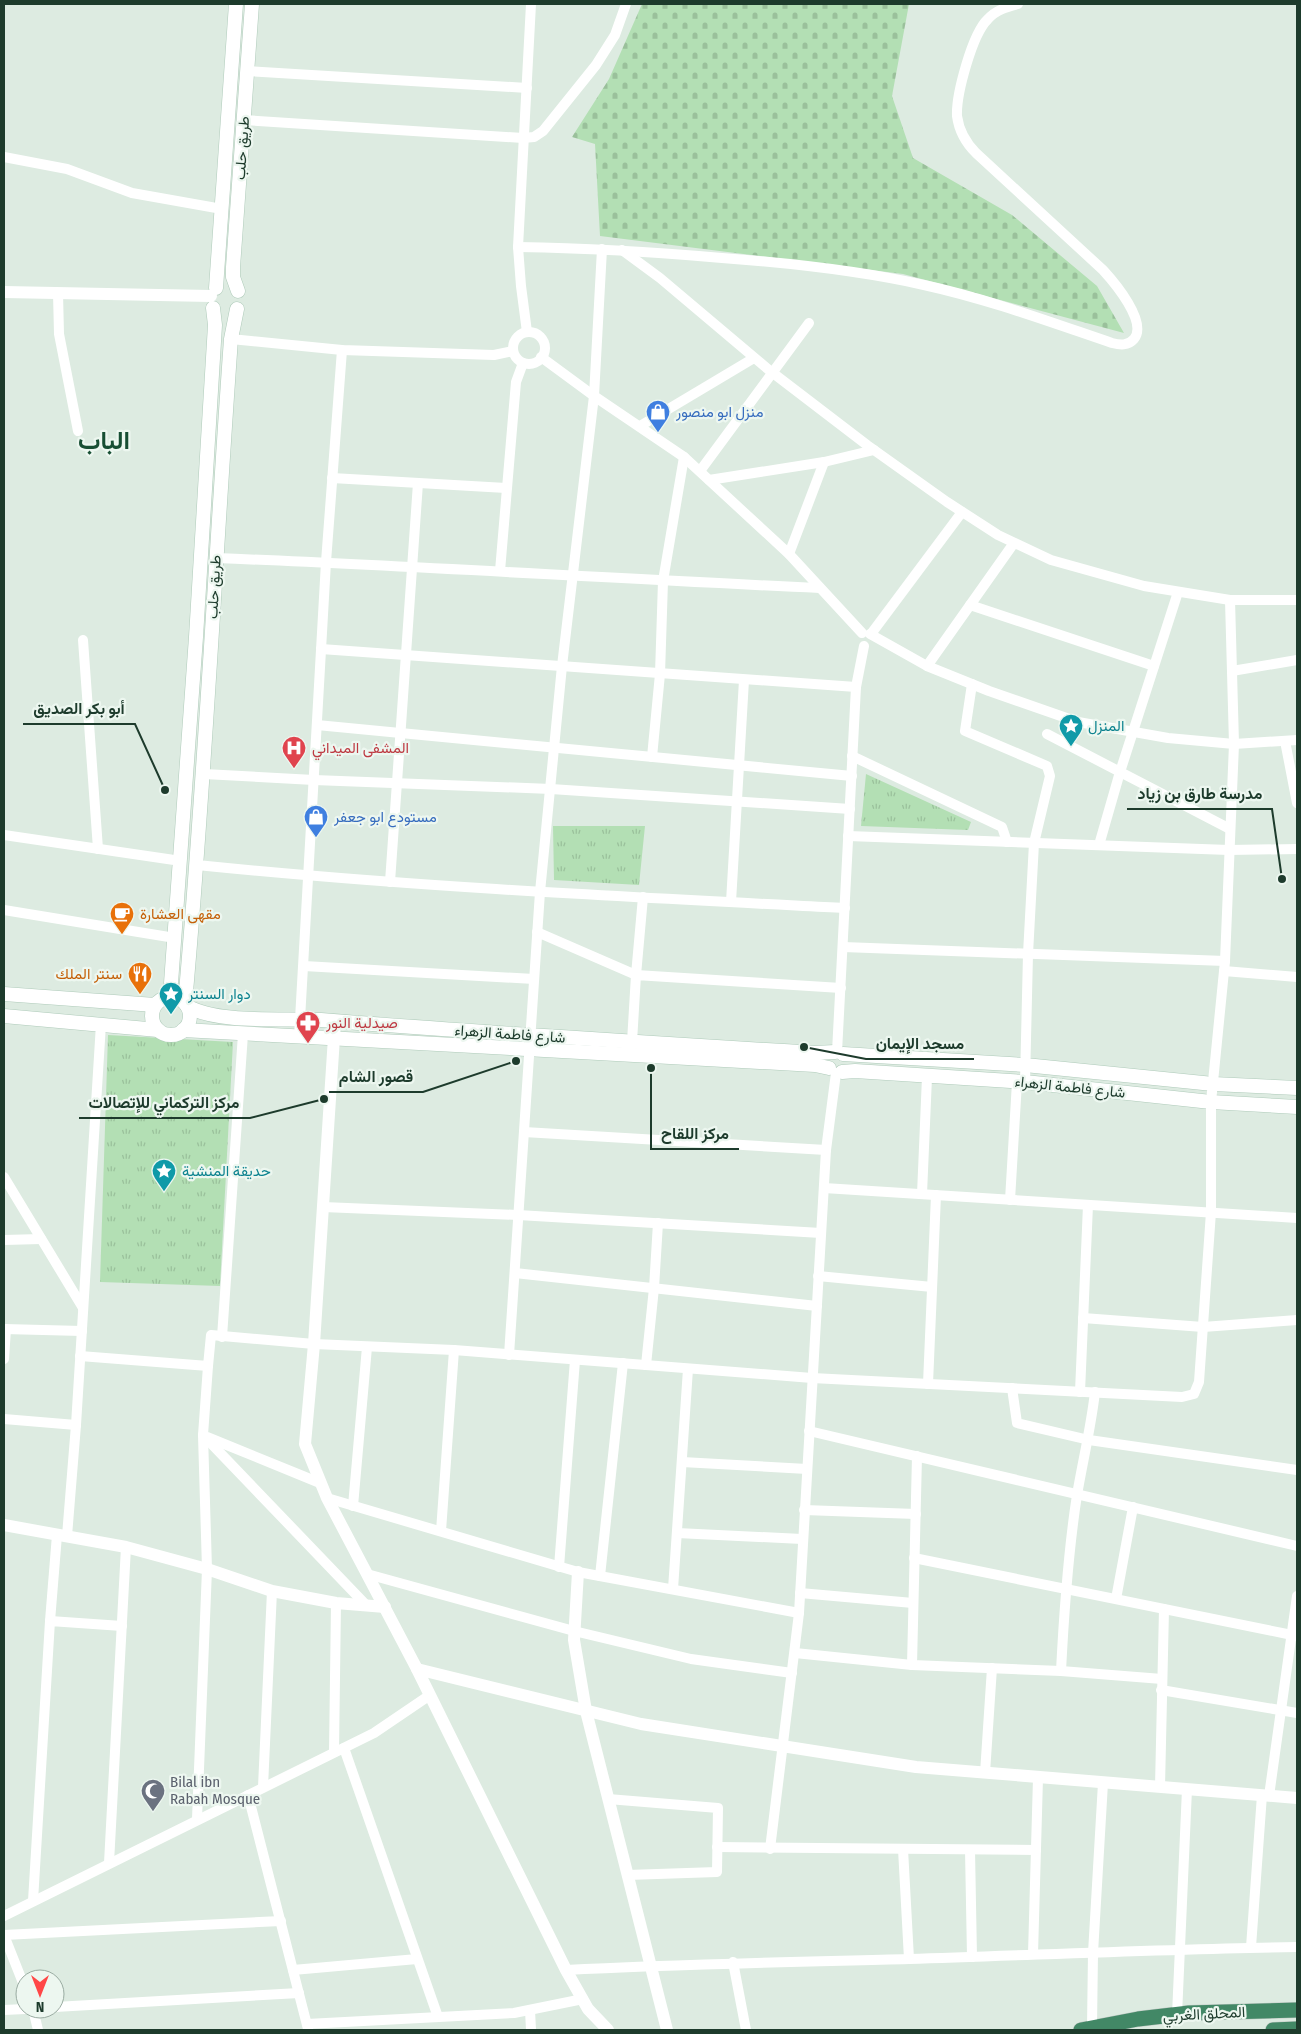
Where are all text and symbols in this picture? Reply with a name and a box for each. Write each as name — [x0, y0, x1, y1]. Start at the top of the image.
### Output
street label: طريق حلب — [231, 115, 254, 181]
shop icon: منزل ابو منصور — [645, 399, 671, 433]
place label: منزل ابو منصور — [675, 403, 763, 421]
district label: الباب — [78, 426, 130, 456]
street label: طريق حلب — [203, 554, 226, 620]
callout: أبو بكر الصديق — [23, 693, 135, 724]
text: أبو بكر الصديق — [33, 699, 125, 719]
place icon: المنزل — [1058, 713, 1084, 747]
place label: المنزل — [1088, 717, 1124, 735]
hospital icon: المشفى الميداني — [281, 735, 307, 769]
place label: المشفى الميداني — [312, 739, 409, 761]
callout: مدرسة طارق بن زياد — [1127, 778, 1272, 809]
text: مدرسة طارق بن زياد — [1138, 784, 1263, 804]
shop icon: مستودع ابو جعفر — [303, 804, 329, 838]
place label: مستودع ابو جعفر — [333, 808, 437, 828]
cafe icon: مقهى العشارة — [109, 901, 135, 935]
place label: مقهى العشارة — [140, 905, 221, 924]
restaurant icon: سنتر الملك — [127, 961, 153, 995]
place label: سنتر الملك — [56, 965, 122, 983]
place icon: دوار السنتر — [158, 981, 184, 1015]
place label: دوار السنتر — [187, 985, 251, 1003]
pharmacy icon: صيدلية النور — [295, 1010, 321, 1044]
place label: صيدلية النور — [325, 1014, 398, 1032]
street label: شارع فاطمة الزهراء — [454, 1021, 566, 1049]
callout: مسجد الإيمان — [866, 1028, 974, 1059]
text: مسجد الإيمان — [876, 1034, 965, 1054]
callout: قصور الشام — [329, 1061, 423, 1092]
text: قصور الشام — [339, 1067, 413, 1087]
street label: شارع فاطمة الزهراء — [1013, 1072, 1126, 1104]
callout: مركز التركماني للإتصالات — [79, 1087, 250, 1118]
text: مركز التركماني للإتصالات — [88, 1093, 240, 1116]
callout: مركز اللقاح — [651, 1118, 739, 1149]
text: مركز اللقاح — [661, 1124, 729, 1144]
place icon: حديقة المنشية — [151, 1158, 177, 1192]
place label: حديقة المنشية — [182, 1162, 271, 1180]
place label: Bilal ibn Rabah Mosque — [170, 1773, 260, 1808]
mosque icon: Bilal ibn Rabah Mosque — [140, 1778, 166, 1812]
north arrow — [15, 1969, 65, 2019]
text: N — [36, 1998, 44, 2015]
street label: المحلق الغربي — [1162, 2003, 1246, 2029]

